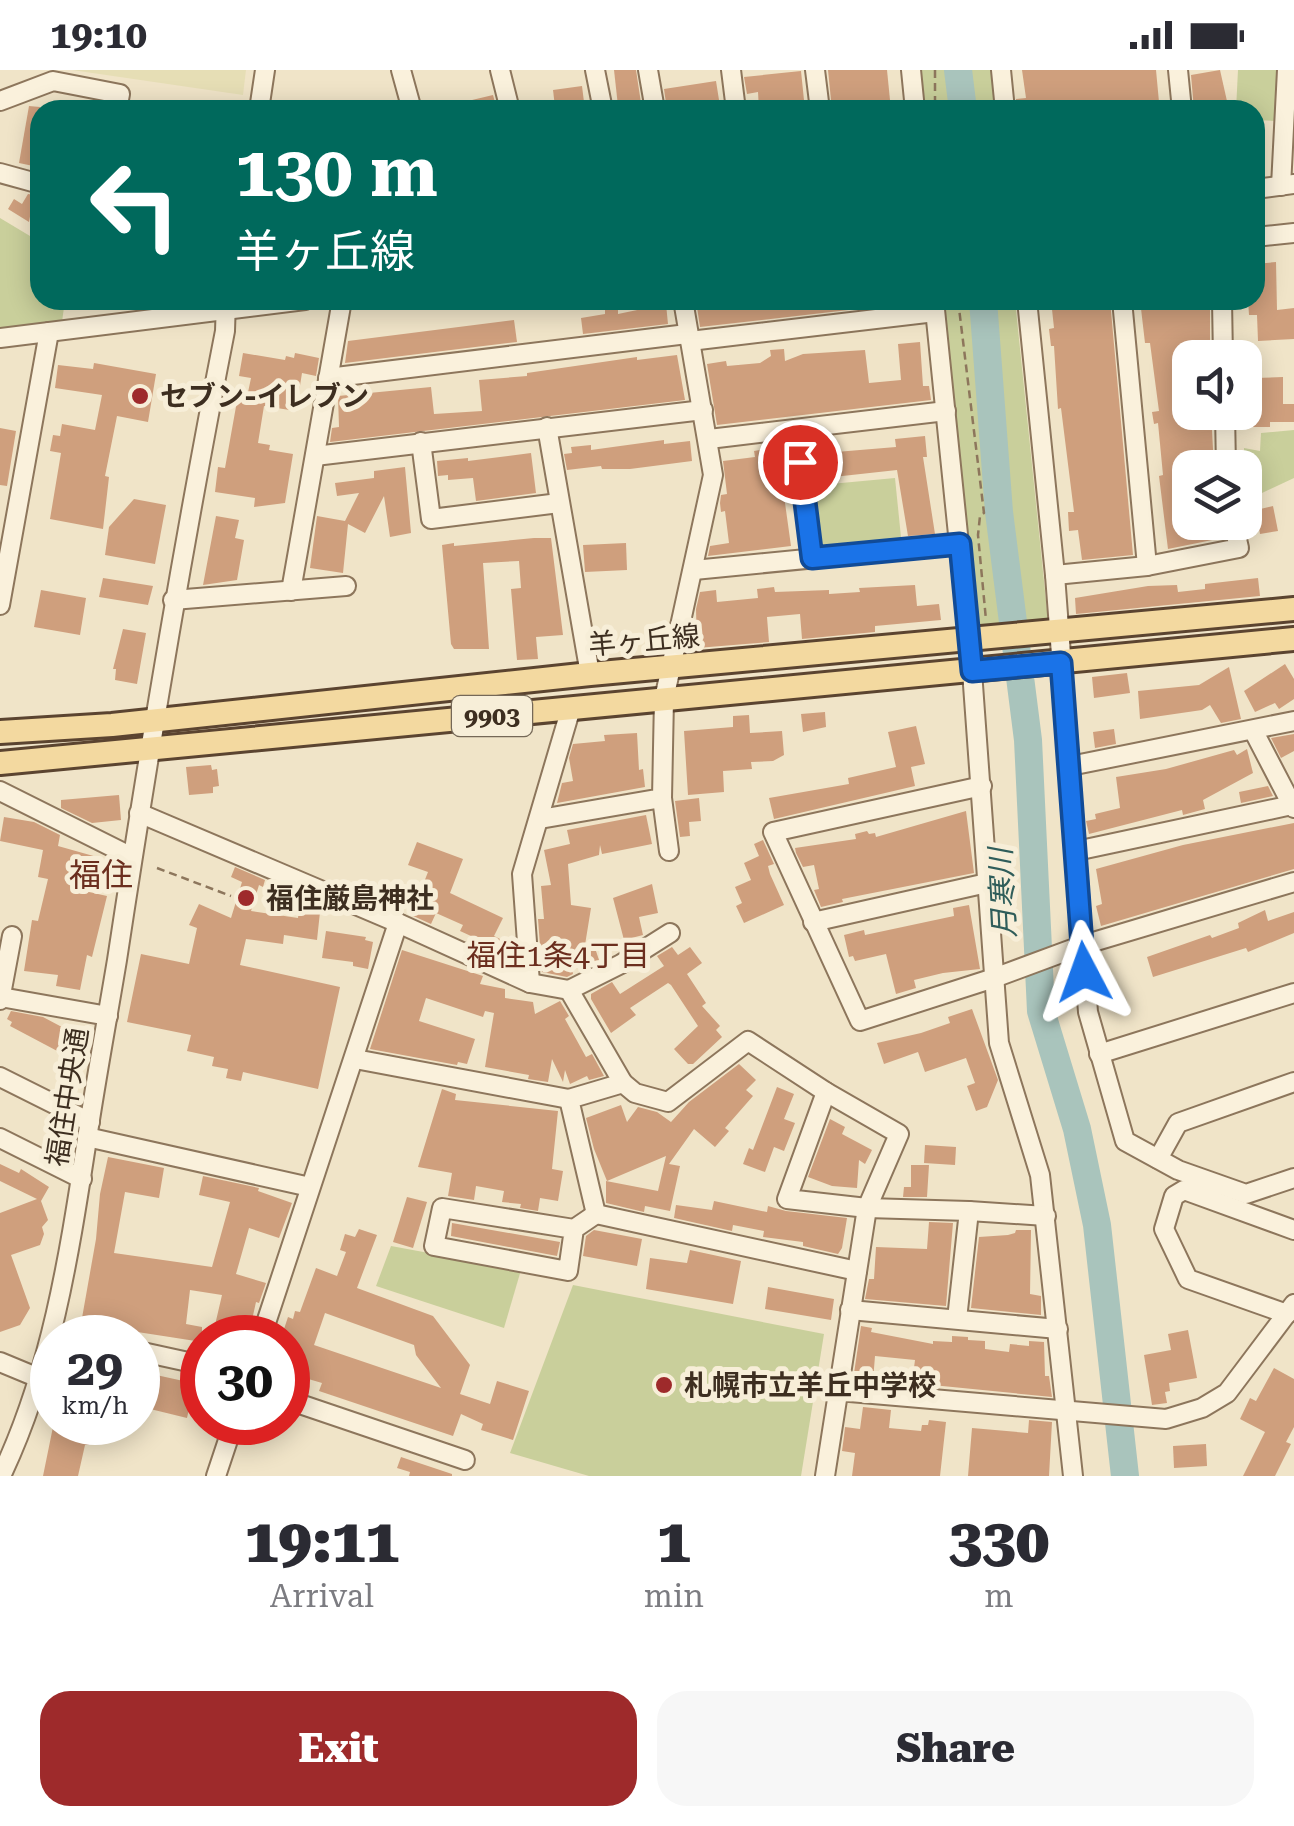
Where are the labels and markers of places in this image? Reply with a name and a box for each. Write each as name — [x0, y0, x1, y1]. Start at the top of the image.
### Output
place label: セブン-イレブン — [160, 380, 369, 413]
marker: セブン-イレブン — [129, 385, 151, 407]
pin — [758, 420, 843, 505]
place label: 福住厳島神社 — [266, 882, 434, 915]
marker: 福住厳島神社 — [235, 887, 257, 909]
place label: 札幌市立羊丘中学校 — [684, 1369, 936, 1402]
marker: 札幌市立羊丘中学校 — [653, 1374, 675, 1396]

